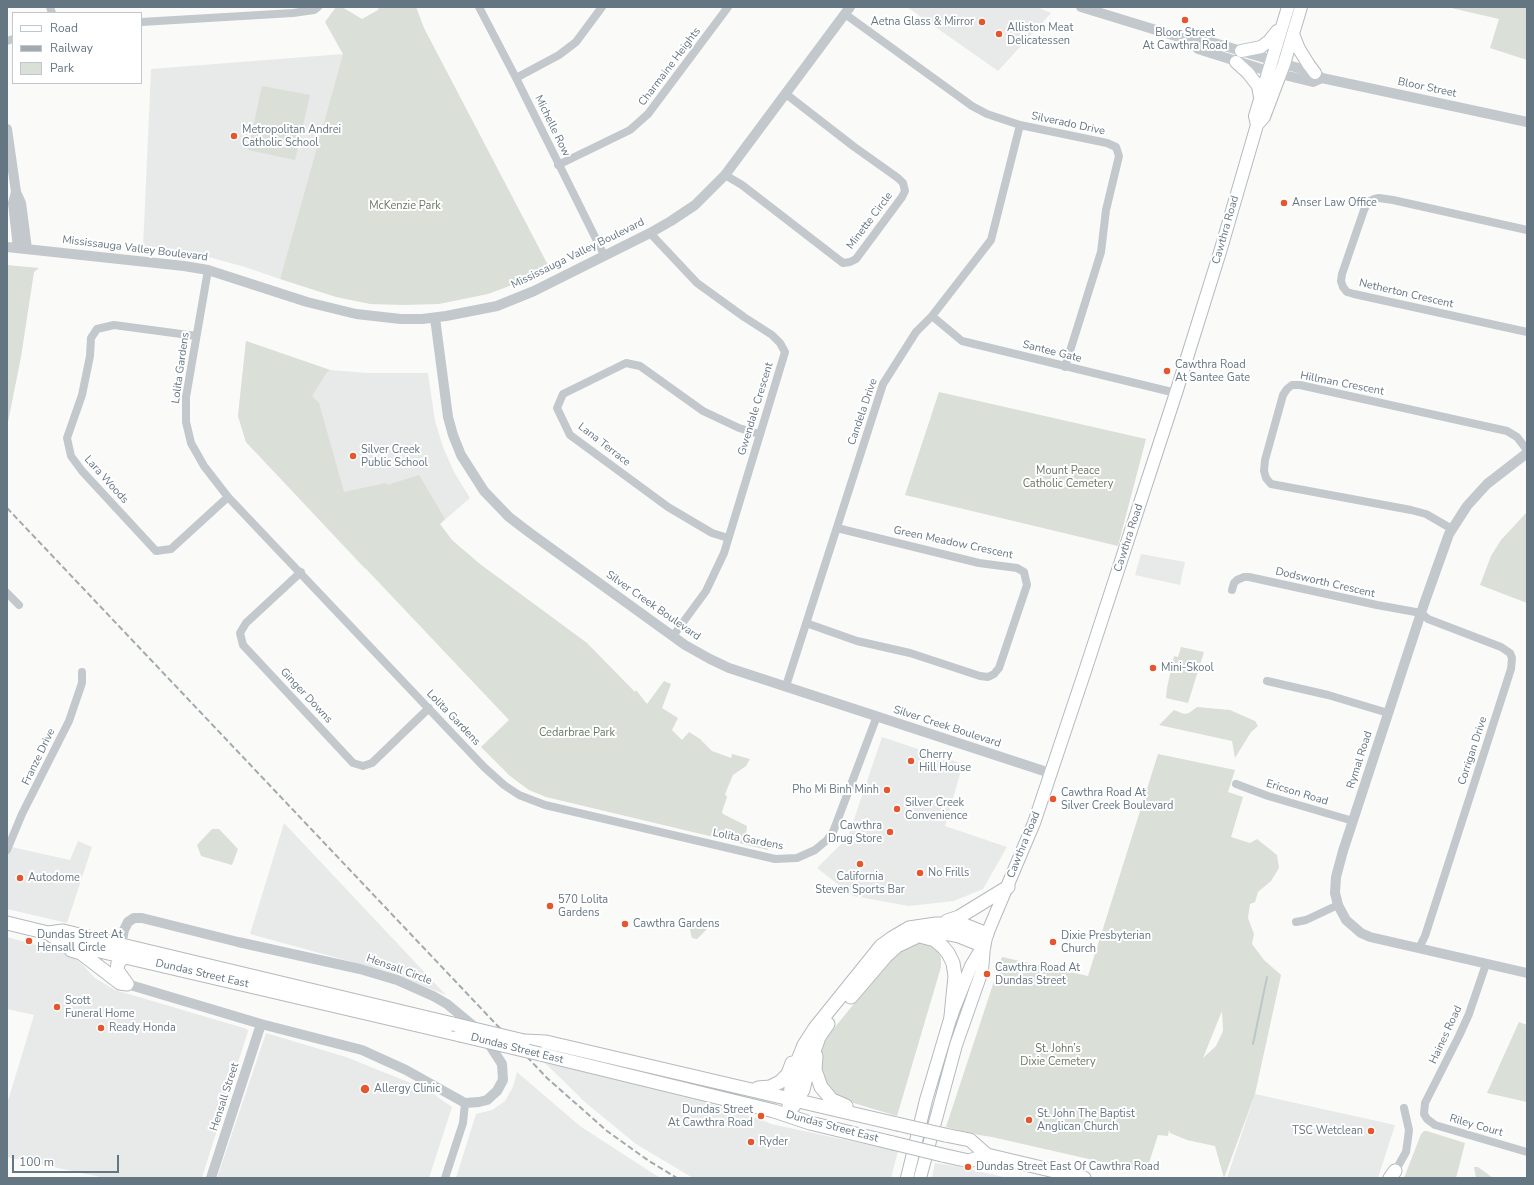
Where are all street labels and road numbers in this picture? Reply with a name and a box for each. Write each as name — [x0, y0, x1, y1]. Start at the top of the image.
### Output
street label: Charmaine Heights — [636, 25, 704, 109]
street label: Bloor Street — [1396, 75, 1458, 101]
street label: Michelle Row — [531, 93, 573, 159]
street label: Silverado Drive — [1030, 110, 1106, 138]
street label: Minette Circle — [844, 190, 896, 252]
street label: Cawthra Road — [1210, 194, 1242, 266]
street label: Mississauga Valley Boulevard — [509, 216, 647, 292]
street label: Mississauga Valley Boulevard — [61, 234, 209, 264]
street label: Netherton Crescent — [1358, 277, 1454, 311]
street label: Lolita Gardens — [169, 332, 193, 404]
street label: Santee Gate — [1021, 338, 1083, 366]
street label: Gwendale Crescent — [736, 361, 776, 457]
street label: Hillman Crescent — [1299, 369, 1385, 399]
street label: Candela Drive — [845, 377, 881, 447]
street label: Lana Terrace — [575, 420, 633, 470]
street label: Lara Woods — [81, 453, 131, 507]
street label: Cawthra Road — [1112, 502, 1146, 574]
street label: Green Meadow Crescent — [892, 524, 1014, 562]
street label: Dodsworth Crescent — [1274, 565, 1376, 601]
street label: Silver Creek Boulevard — [603, 568, 703, 644]
street label: Ginger Downs — [277, 666, 335, 726]
street label: Lolita Gardens — [423, 688, 483, 748]
street label: Silver Creek Boulevard — [892, 703, 1002, 751]
street label: Corrigan Drive — [1456, 715, 1490, 787]
street label: Franze Drive — [20, 726, 58, 788]
street label: Rymal Road — [1344, 729, 1376, 791]
street label: Ericson Road — [1264, 777, 1330, 809]
street label: Cawthra Road — [1005, 810, 1043, 880]
street label: Lolita Gardens — [711, 827, 785, 853]
street label: Hensall Circle — [364, 952, 434, 988]
street label: Dundas Street East — [154, 957, 250, 991]
street label: Haines Road — [1427, 1004, 1465, 1066]
street label: Dundas Street East — [469, 1031, 565, 1067]
street label: Hensall Street — [208, 1061, 242, 1133]
street label: Dundas Street East — [784, 1108, 880, 1146]
street label: Riley Court — [1448, 1112, 1504, 1140]

